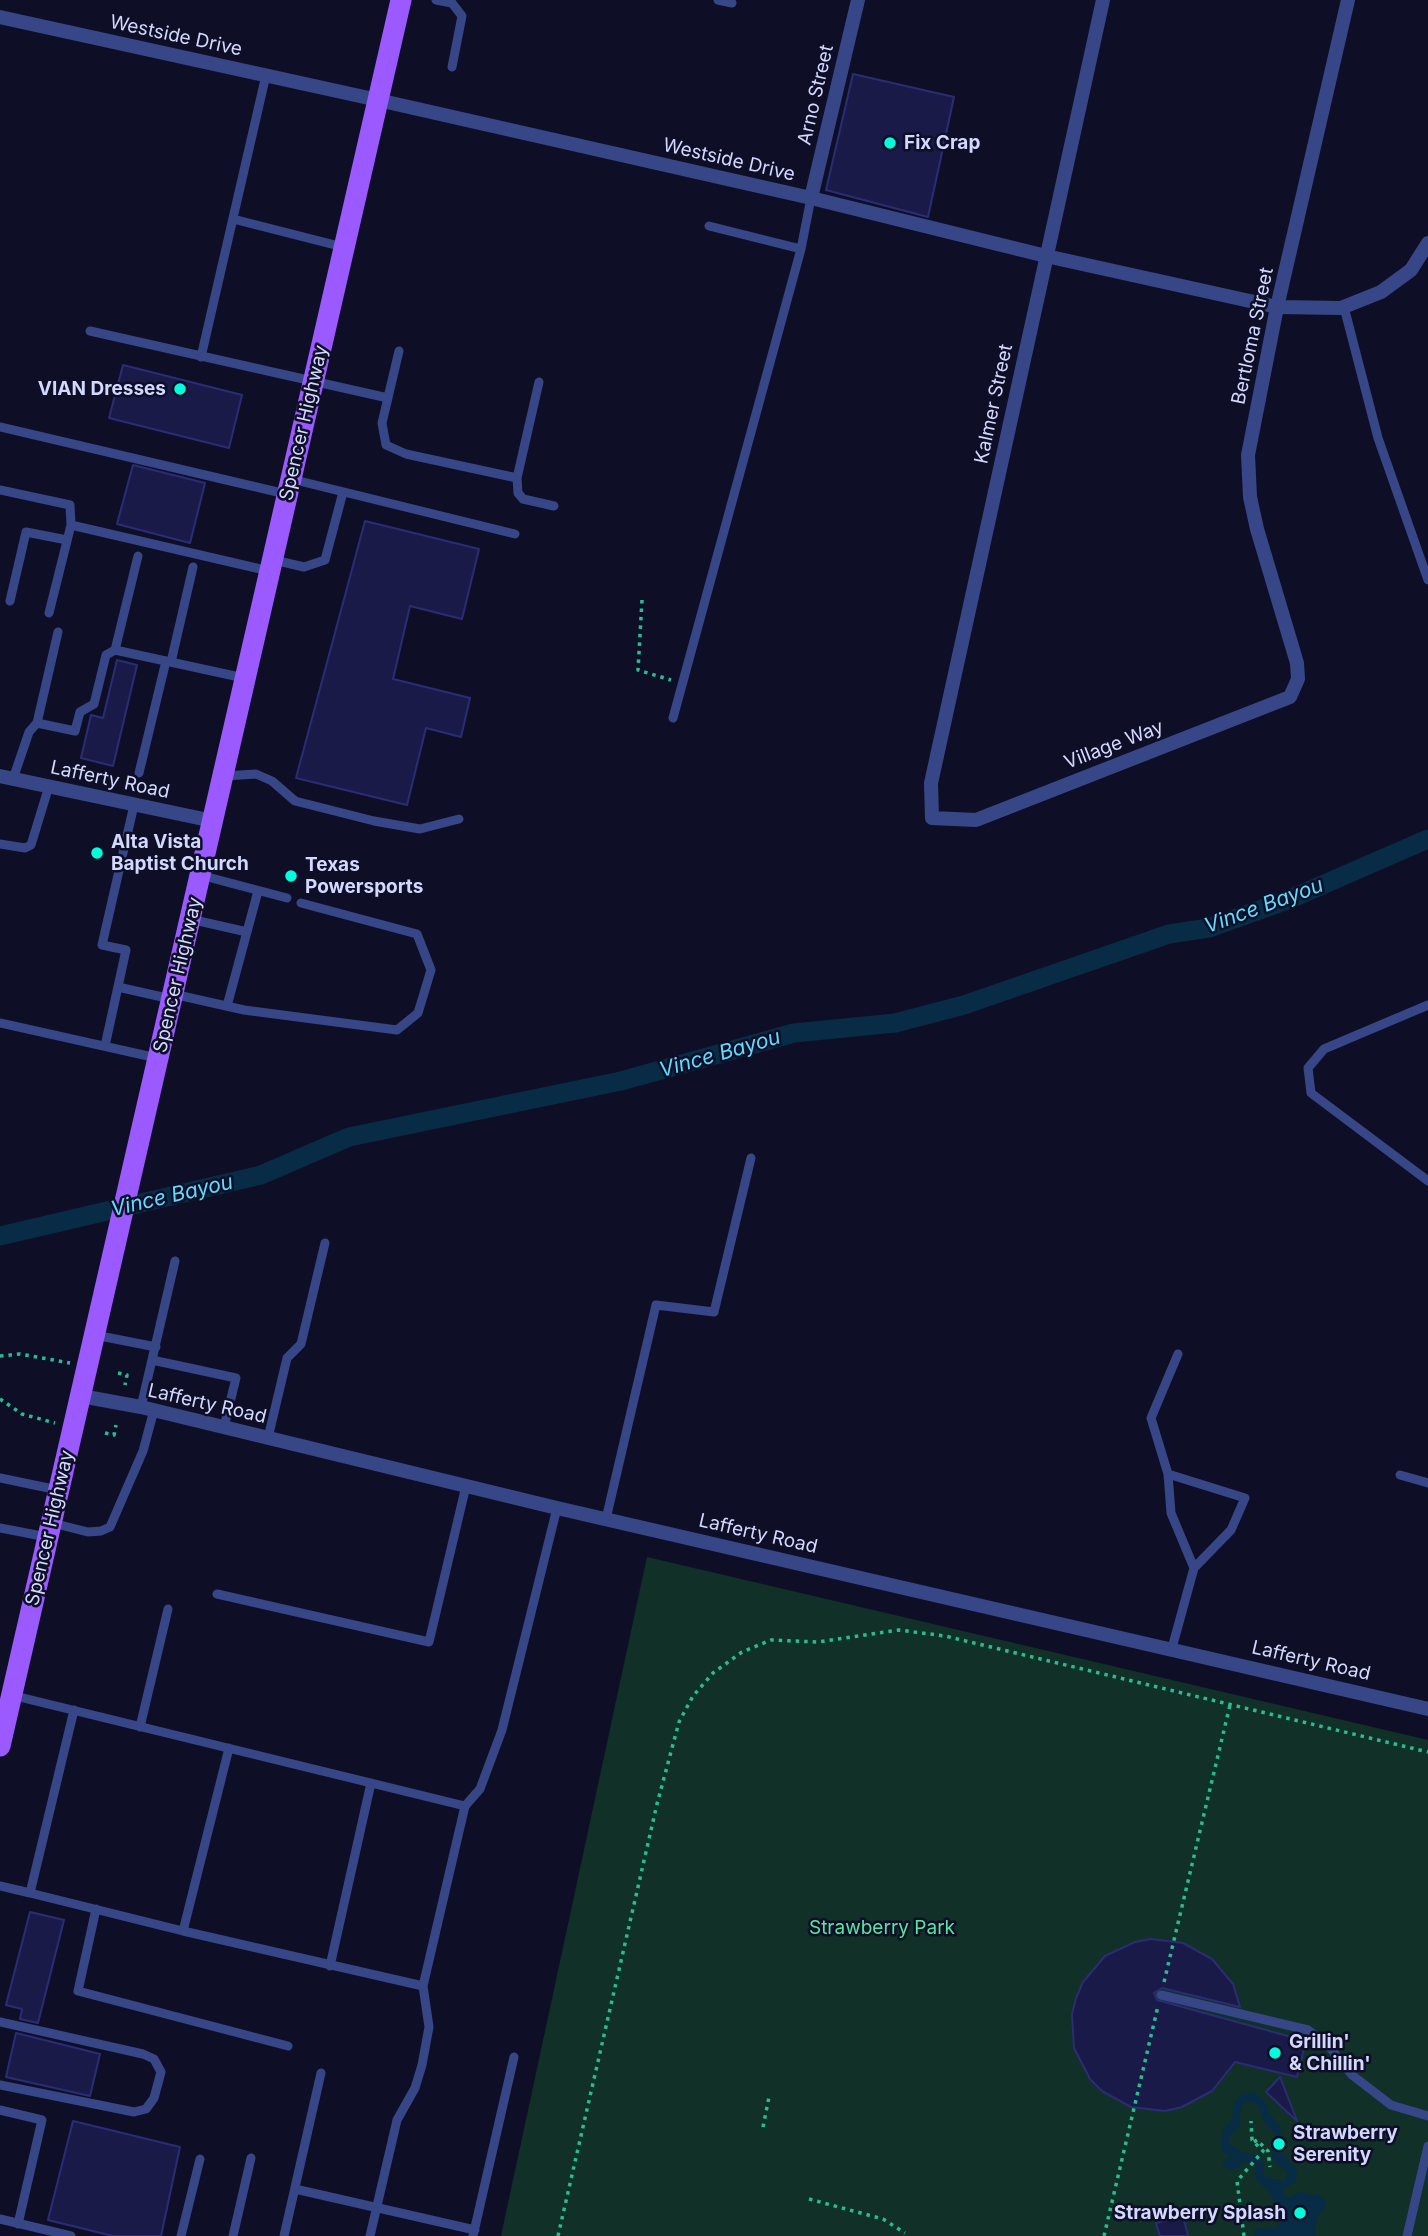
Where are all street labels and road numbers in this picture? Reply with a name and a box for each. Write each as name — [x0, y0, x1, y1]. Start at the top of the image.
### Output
street label: Westside Drive — [108, 11, 244, 61]
street label: Arno Street — [793, 43, 839, 147]
street label: Westside Drive — [661, 134, 797, 186]
street label: Bertloma Street — [1227, 265, 1279, 407]
street label: Kalmer Street — [970, 342, 1018, 466]
street label: Spencer Highway — [275, 343, 333, 503]
street label: Village Way — [1061, 716, 1167, 774]
street label: Lafferty Road — [48, 756, 172, 804]
street label: Spencer Highway — [149, 895, 207, 1055]
street label: Lafferty Road — [145, 1379, 269, 1429]
street label: Spencer Highway — [21, 1448, 79, 1608]
street label: Lafferty Road — [696, 1509, 820, 1559]
street label: Lafferty Road — [1249, 1636, 1373, 1686]

